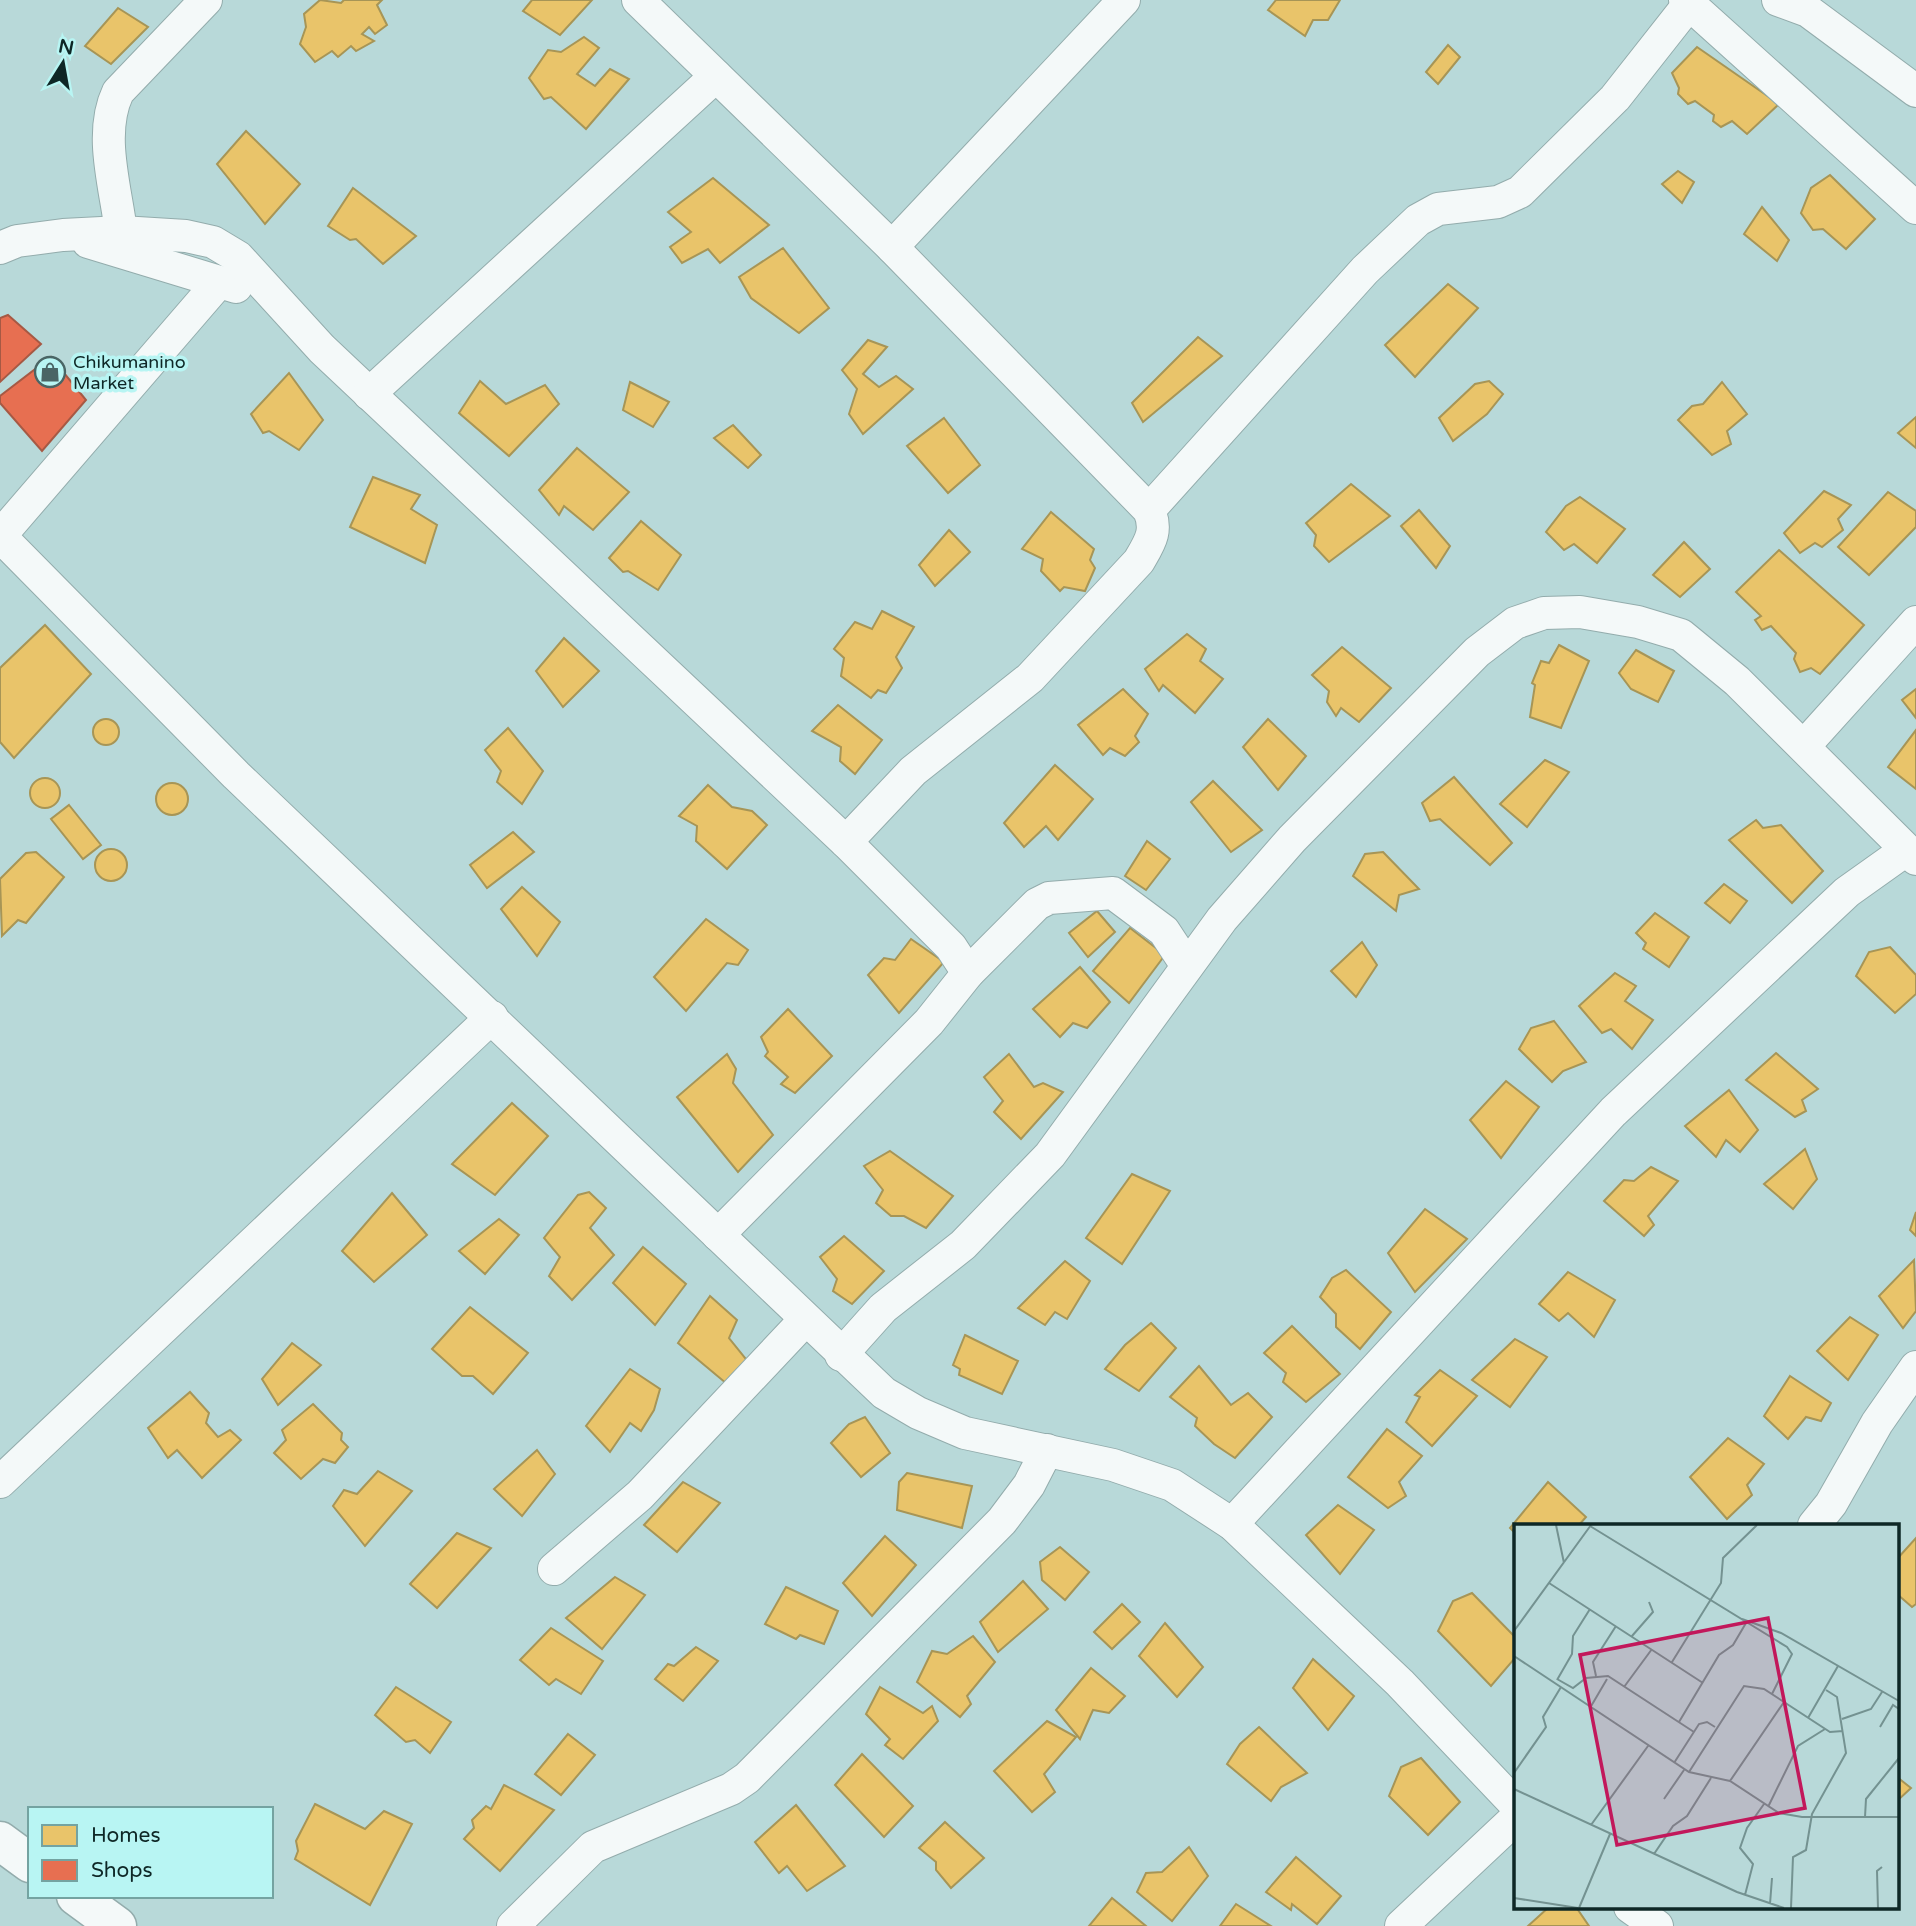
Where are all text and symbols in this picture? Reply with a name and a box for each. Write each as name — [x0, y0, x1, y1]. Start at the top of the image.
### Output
north arrow — [28, 28, 98, 98]
text: N — [56, 35, 76, 60]
place label: Chikumanino Market — [73, 351, 186, 394]
shop icon: Chikumanino Market — [33, 355, 67, 389]
inset map — [1514, 1524, 1898, 1909]
legend — [28, 1807, 273, 1898]
text: Homes — [91, 1823, 161, 1848]
text: Shops — [91, 1858, 153, 1883]

